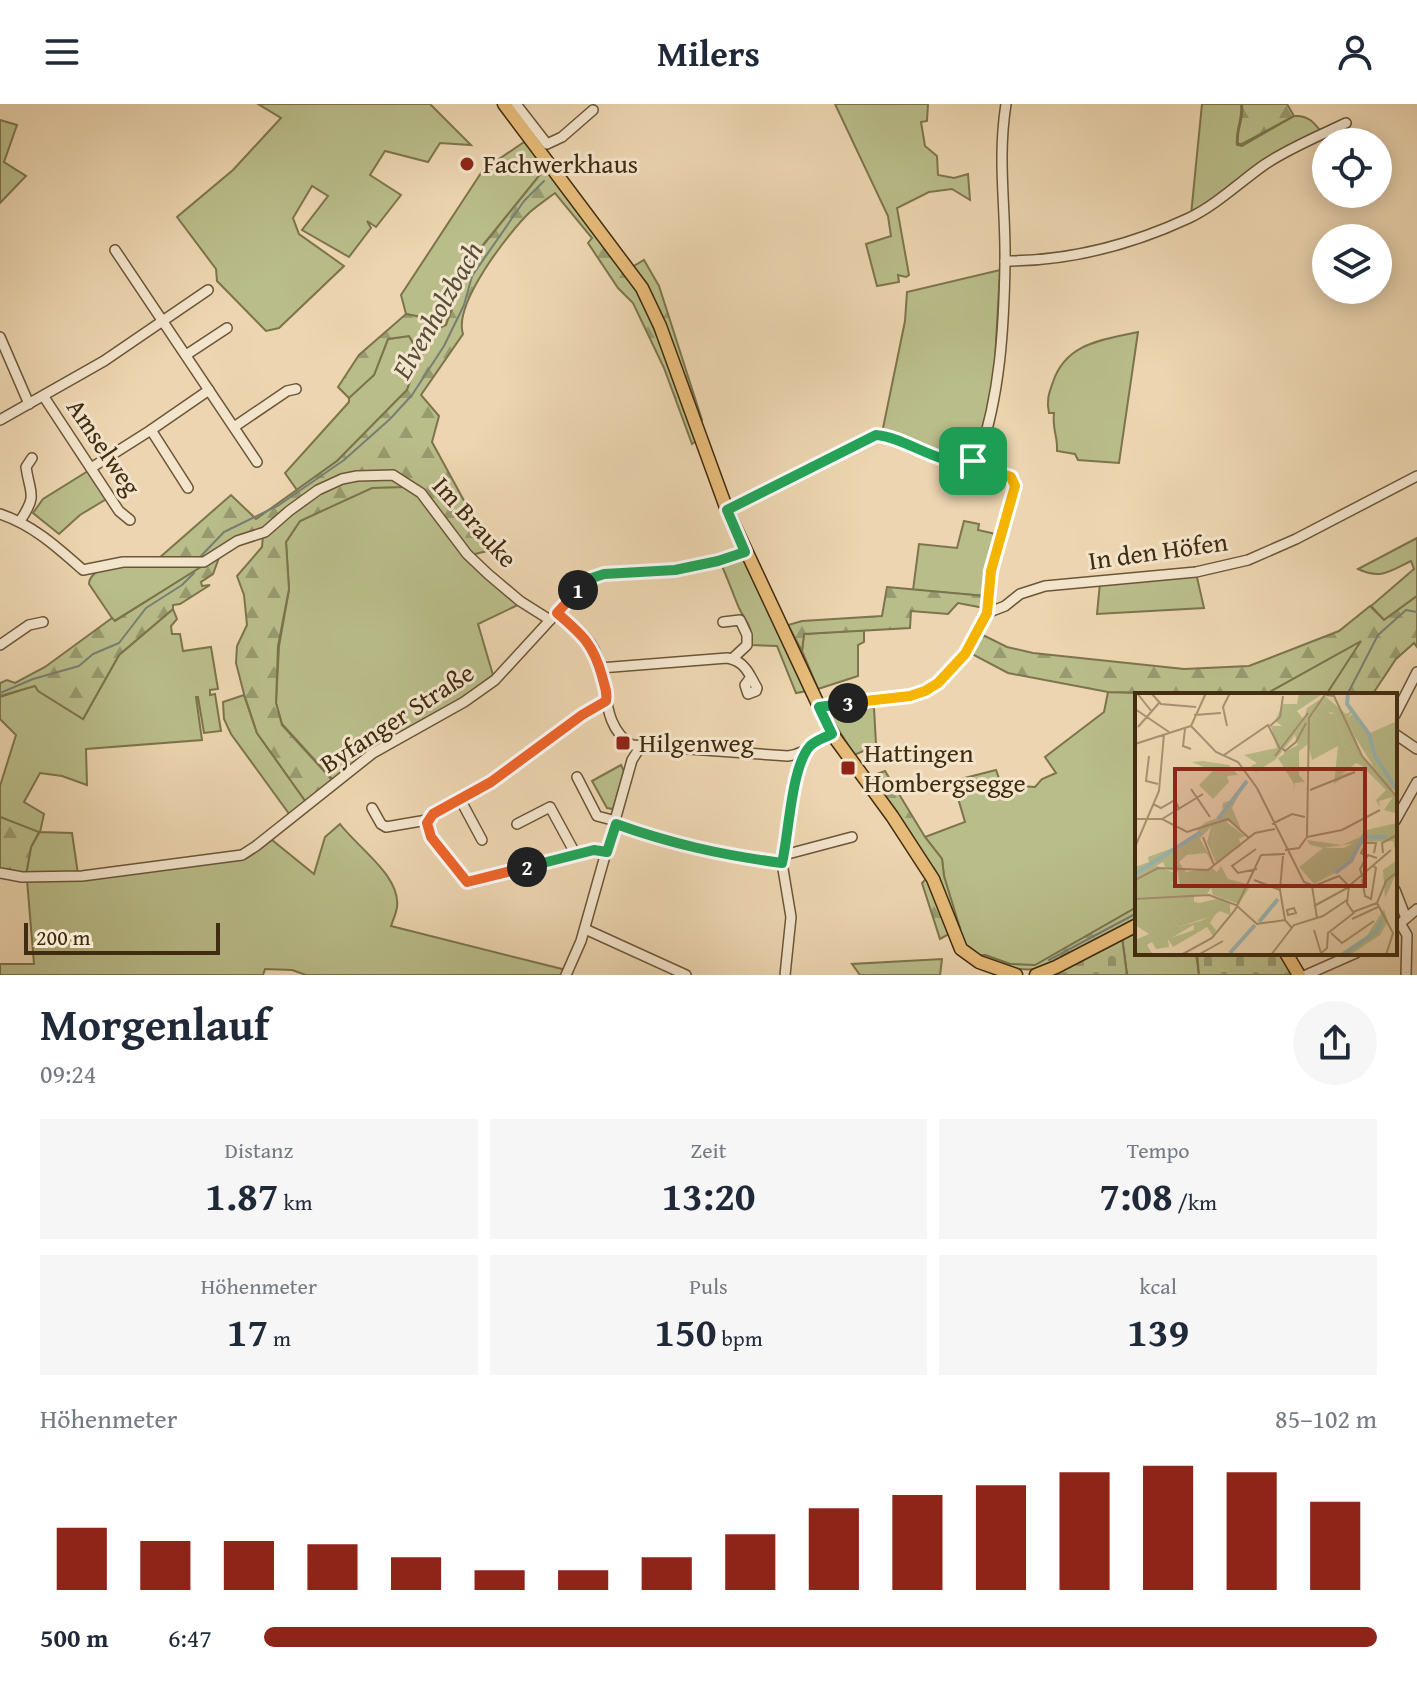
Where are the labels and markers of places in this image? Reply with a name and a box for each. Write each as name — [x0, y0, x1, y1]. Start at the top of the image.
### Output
place label: Fachwerkhaus — [483, 144, 638, 183]
marker: Fachwerkhaus — [458, 155, 476, 173]
pin — [939, 427, 1007, 495]
pin: 1 — [558, 570, 598, 610]
pin: 3 — [828, 683, 868, 723]
place label: Hilgenweg — [639, 723, 754, 762]
place label: Hattingen Hombergsegge — [864, 733, 1026, 802]
marker: Hilgenweg — [614, 734, 632, 752]
marker: Hattingen Hombergsegge — [839, 759, 857, 777]
pin: 2 — [507, 847, 547, 887]

